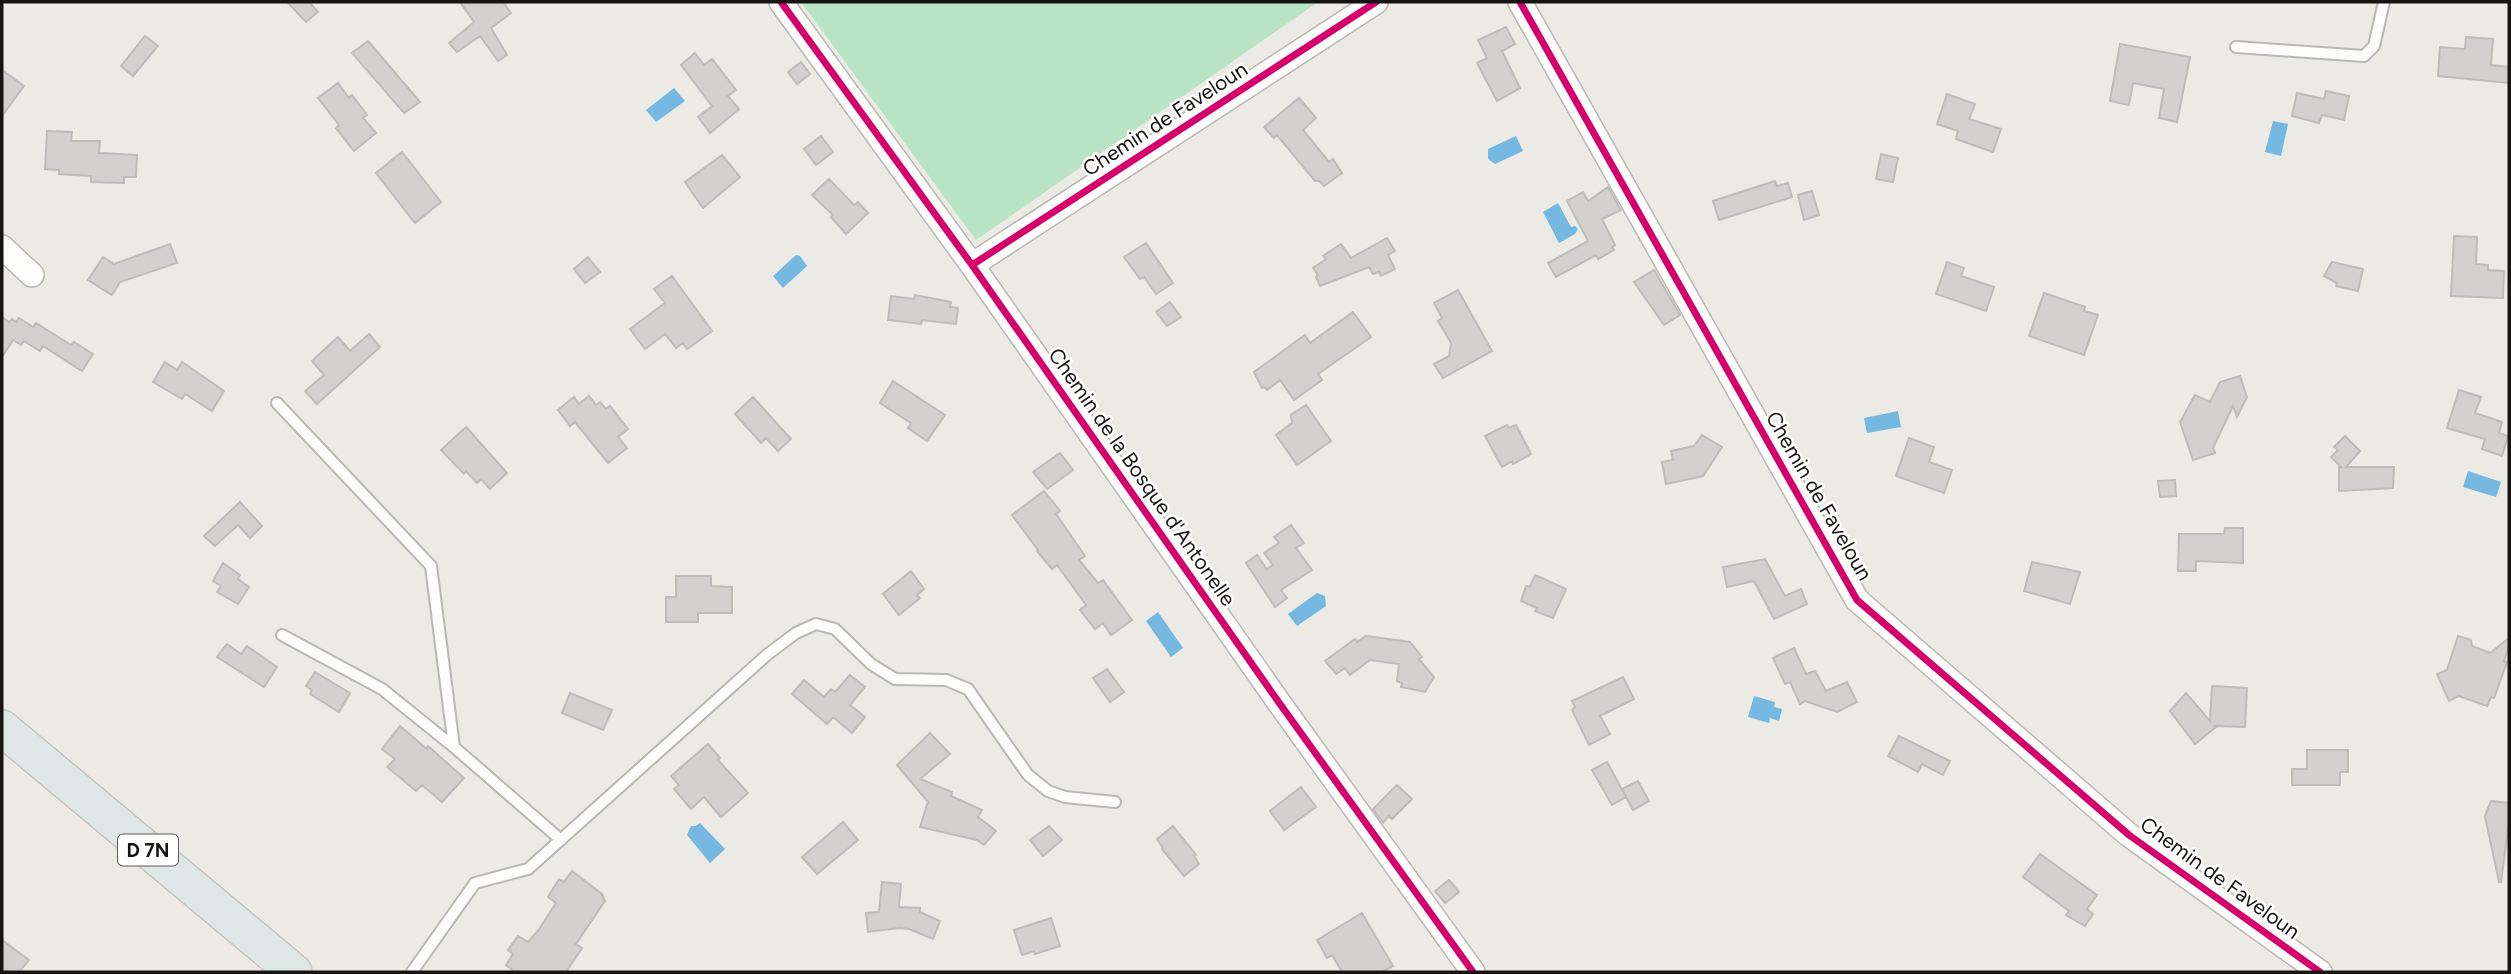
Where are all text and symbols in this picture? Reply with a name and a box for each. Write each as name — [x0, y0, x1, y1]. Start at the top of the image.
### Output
street label: Chemin de Faveloun — [1078, 56, 1252, 181]
street label: Chemin de la Bosque d'Antonelle — [1044, 343, 1241, 611]
street label: Chemin de Faveloun — [1761, 407, 1878, 585]
street label: Chemin de Faveloun — [2136, 811, 2305, 944]
road number: D 7N — [118, 834, 178, 866]

